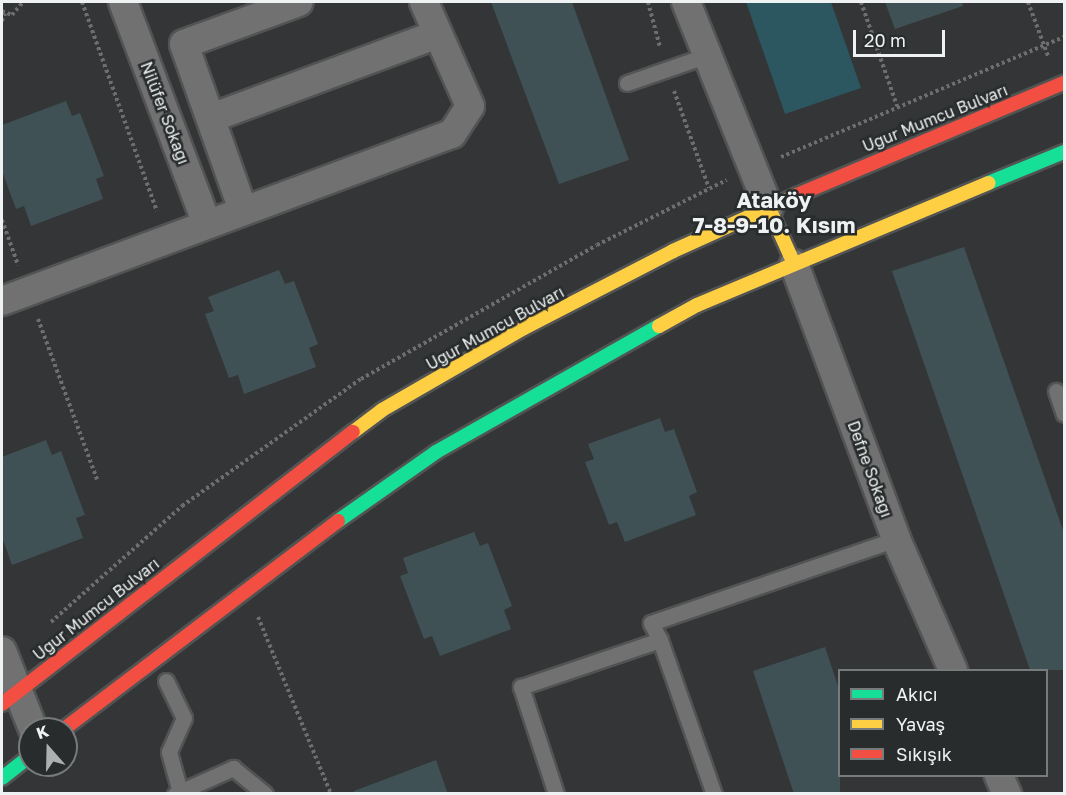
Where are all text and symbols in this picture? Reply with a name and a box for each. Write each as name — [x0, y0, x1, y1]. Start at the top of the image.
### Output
scale bar — [856, 18, 948, 56]
text: 20 m — [864, 29, 906, 51]
street label: Nilüfer Sokağı — [137, 59, 193, 167]
street label: Uğur Mumcu Bulvarı — [860, 80, 1010, 156]
district label: Ataköy 7-8-9-10. Kısım — [693, 186, 855, 237]
street label: Uğur Mumcu Bulvarı — [423, 282, 567, 374]
street label: Defne Sokağı — [844, 418, 896, 520]
street label: Uğur Mumcu Bulvarı — [29, 554, 163, 664]
legend — [838, 669, 1048, 777]
text: Akıcı — [896, 683, 938, 705]
text: Yavaş — [896, 713, 945, 735]
north arrow — [18, 717, 78, 777]
text: K — [34, 721, 51, 743]
text: Sıkışık — [896, 743, 952, 765]

